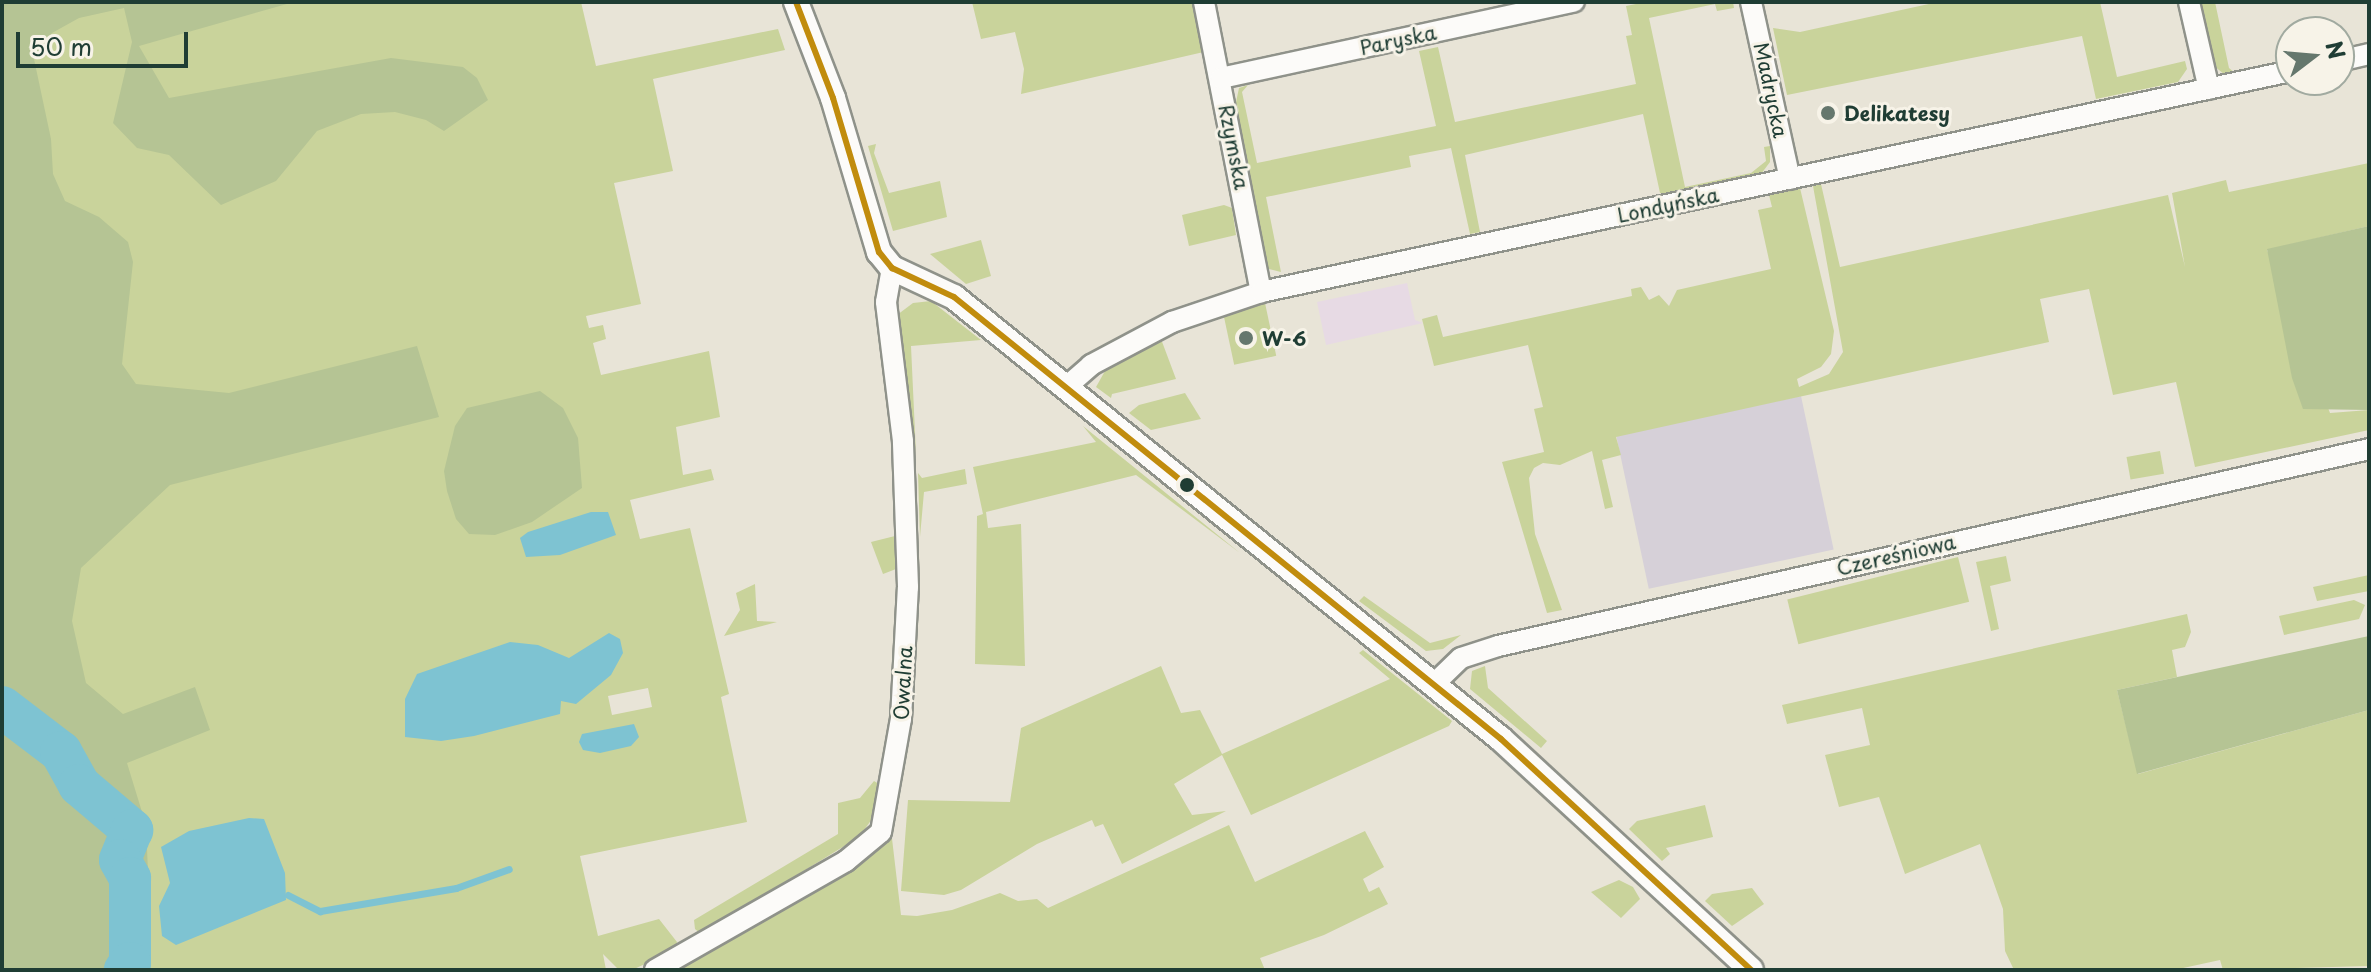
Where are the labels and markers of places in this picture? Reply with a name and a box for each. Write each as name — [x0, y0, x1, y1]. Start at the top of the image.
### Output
place label: Delikatesy — [1844, 101, 1950, 125]
marker: Delikatesy — [1819, 104, 1837, 122]
place label: W-6 — [1262, 326, 1306, 350]
marker: W-6 — [1237, 329, 1255, 347]
unlabelled marker — [1179, 477, 1195, 493]

